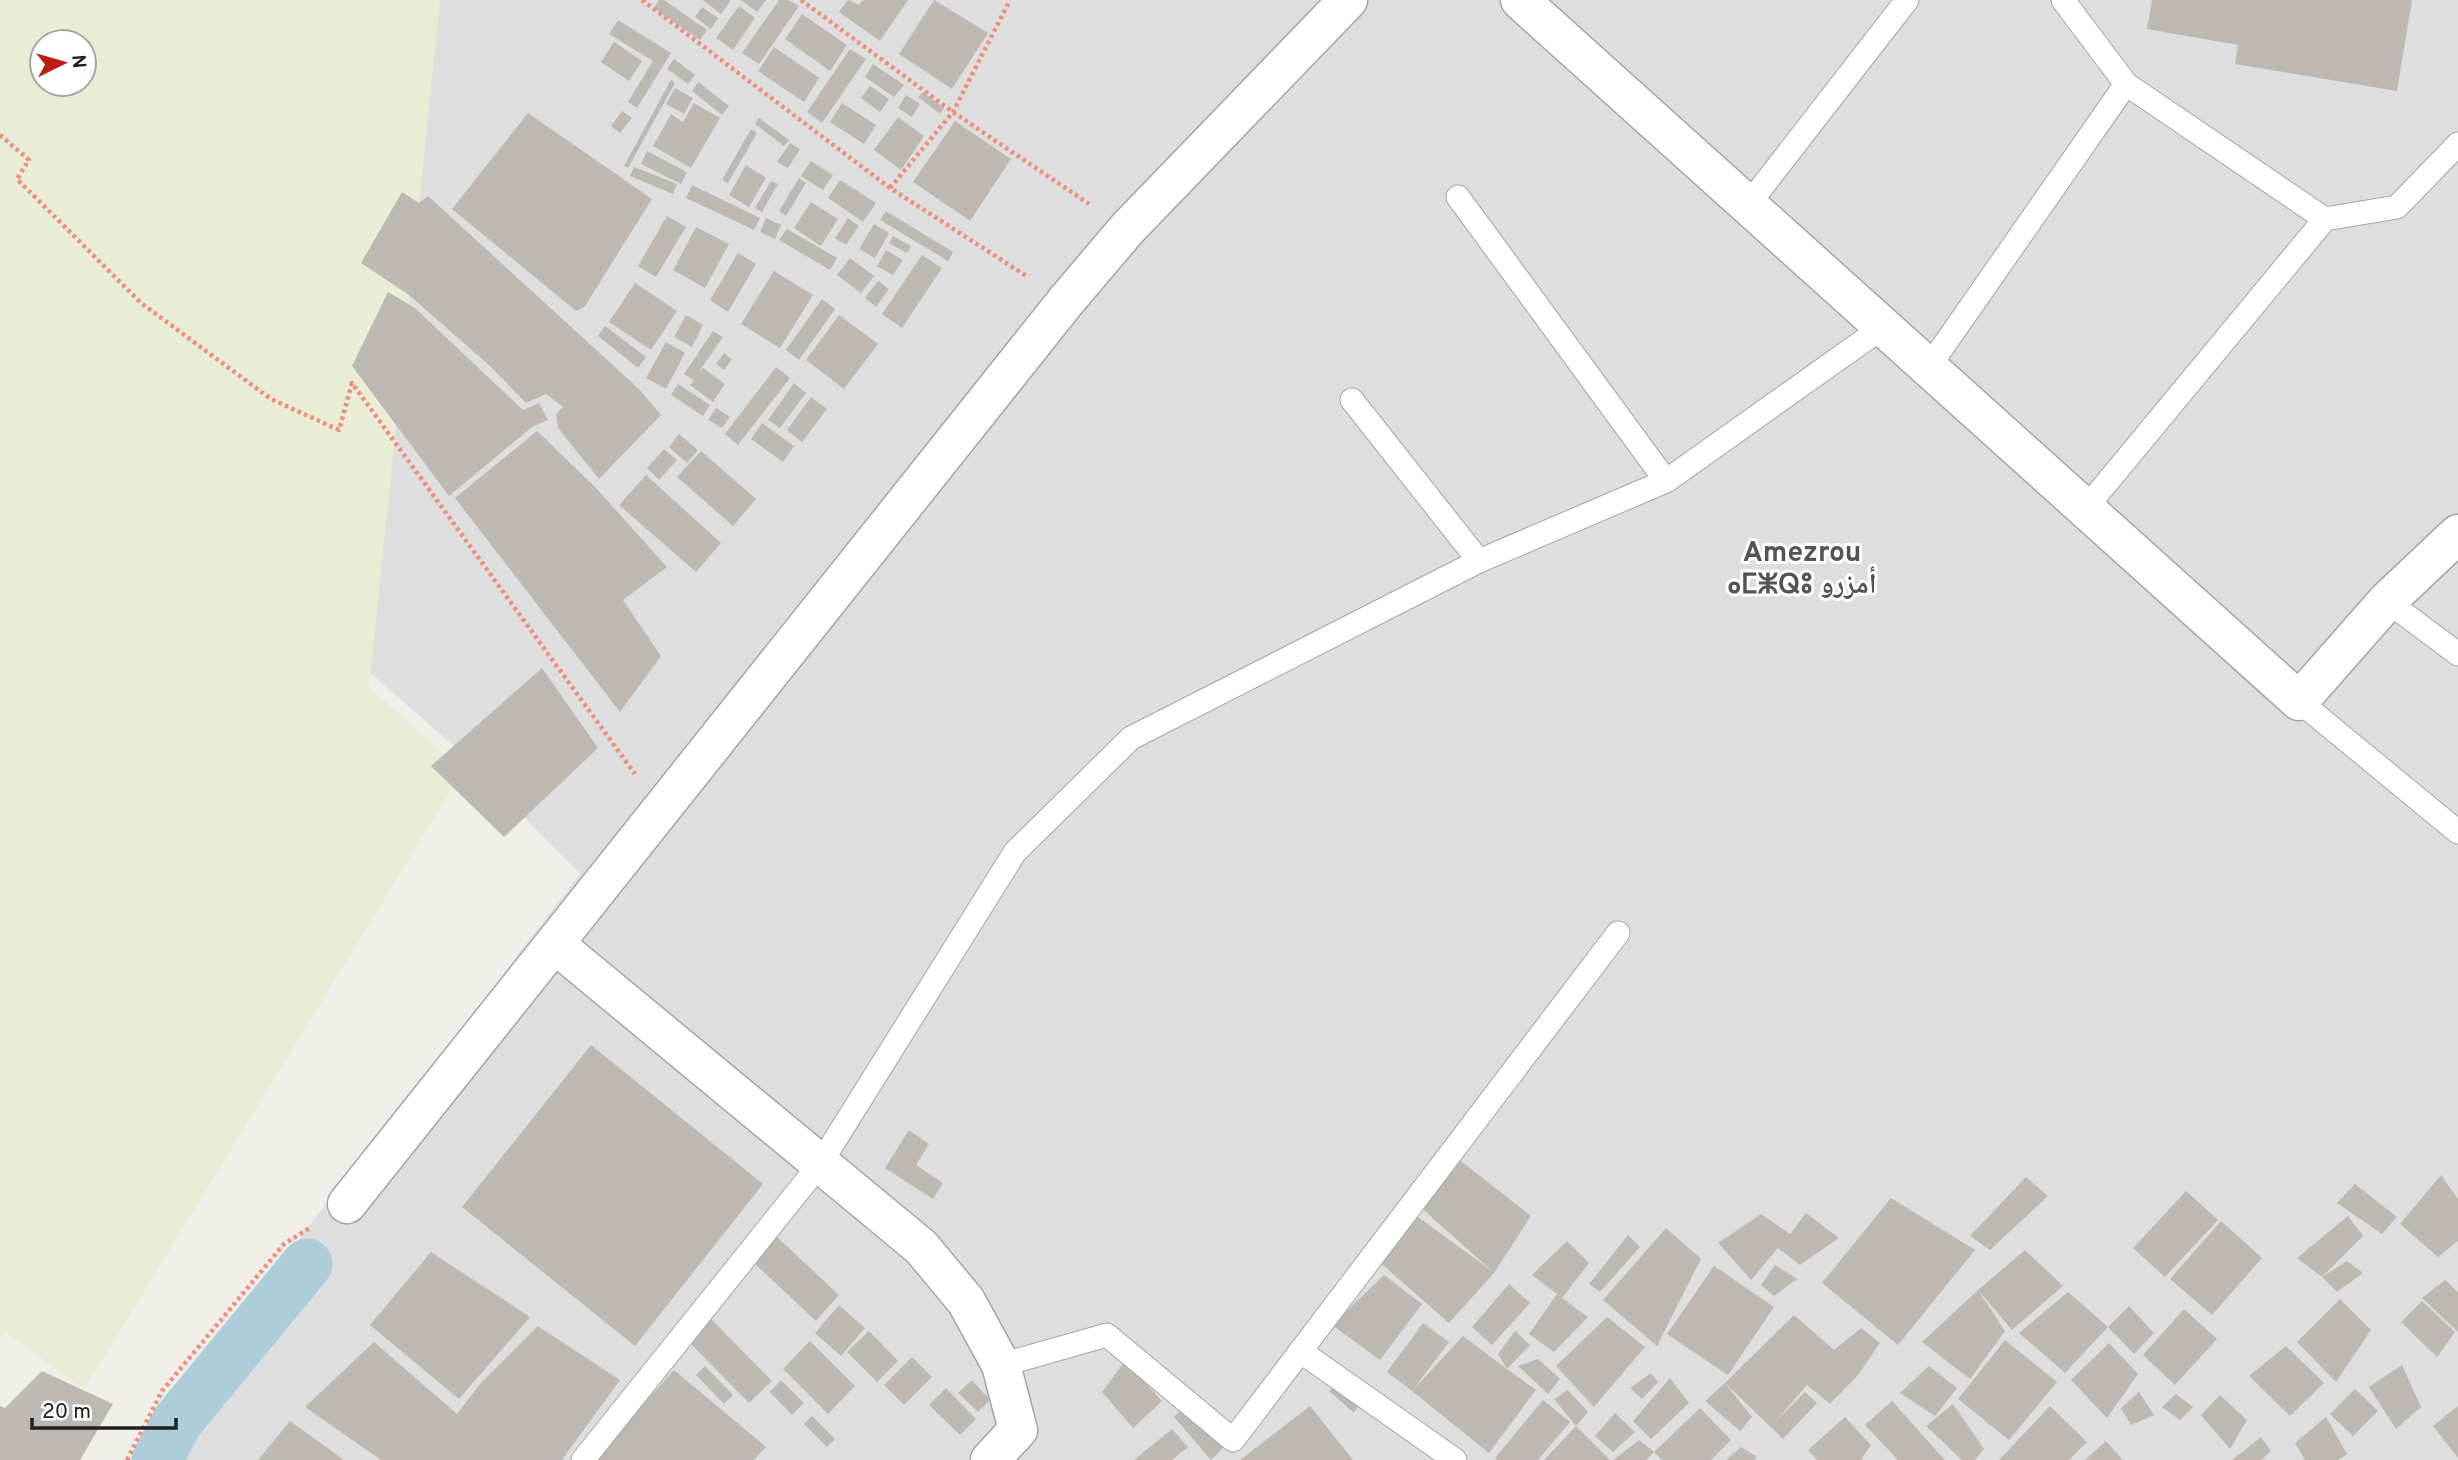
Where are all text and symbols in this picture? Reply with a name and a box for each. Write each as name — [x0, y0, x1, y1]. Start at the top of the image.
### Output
north arrow — [28, 28, 98, 98]
text: N — [65, 54, 90, 70]
district label: Amezrou ⴰⵎⵥⵕⵓ أمزرو — [1727, 536, 1877, 604]
scale bar — [32, 1386, 175, 1430]
text: 20 m — [42, 1399, 91, 1426]

